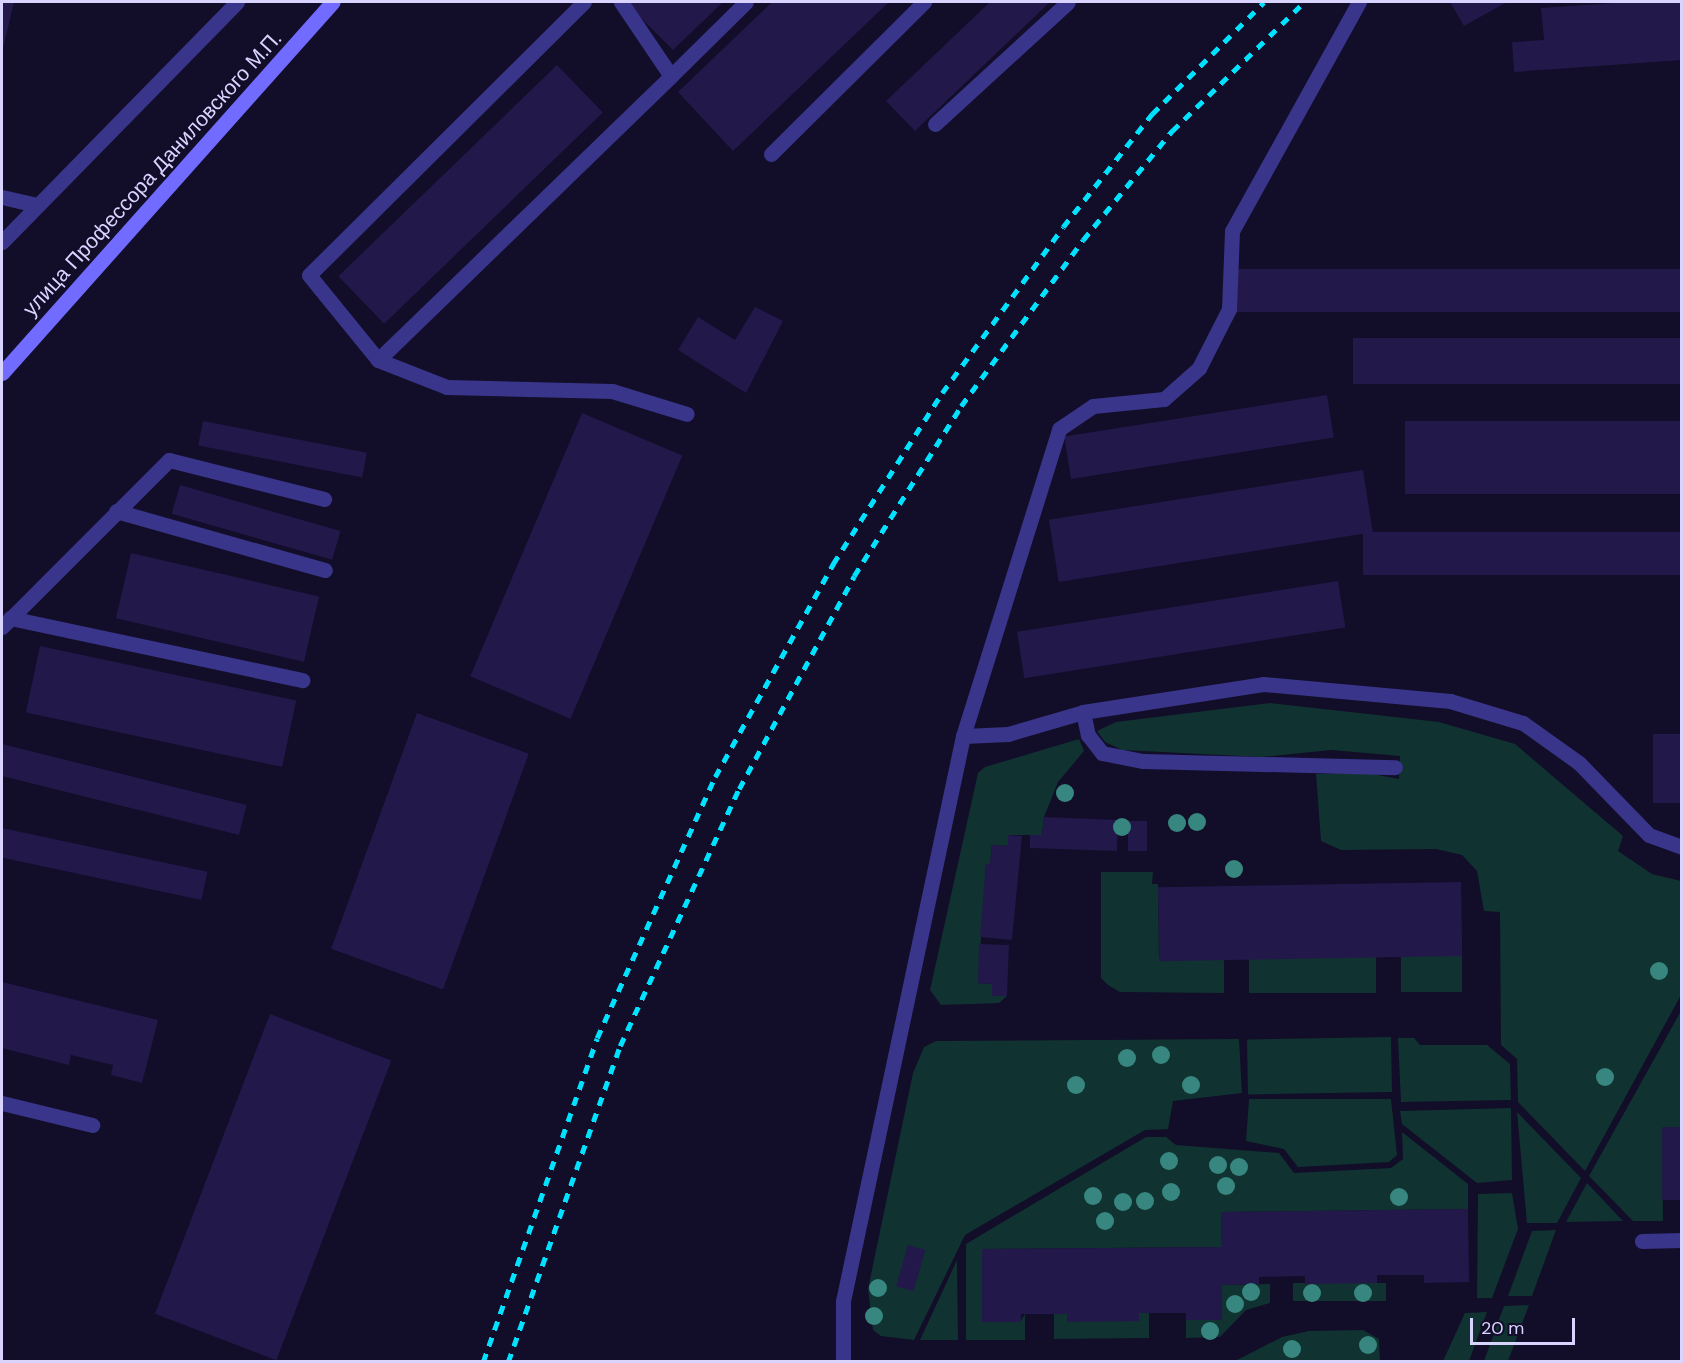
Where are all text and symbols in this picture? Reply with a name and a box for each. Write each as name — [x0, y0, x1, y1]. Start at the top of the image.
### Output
street label: улица Профессора Даниловского М.П. — [18, 27, 286, 321]
scale bar — [1473, 1306, 1578, 1344]
text: 20 m — [1481, 1316, 1524, 1340]

